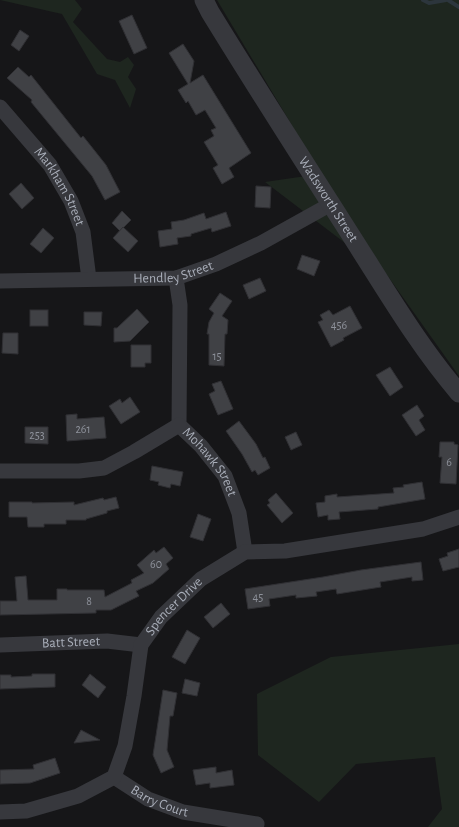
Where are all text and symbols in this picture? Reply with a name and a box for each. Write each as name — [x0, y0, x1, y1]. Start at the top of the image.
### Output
street label: Markham Street — [31, 145, 87, 228]
street label: Wadsworth Street — [296, 154, 361, 245]
street label: Hendley Street — [133, 258, 215, 286]
house number: 456 — [331, 319, 348, 331]
house number: 15 — [212, 350, 222, 362]
house number: 261 — [75, 423, 91, 435]
street label: Mohawk Street — [180, 425, 239, 499]
house number: 253 — [29, 429, 45, 441]
house number: 6 — [446, 456, 452, 468]
house number: 60 — [150, 558, 162, 570]
street label: Spencer Drive — [143, 575, 205, 638]
house number: 45 — [253, 591, 263, 603]
house number: 8 — [86, 595, 92, 607]
street label: Batt Street — [42, 634, 101, 650]
street label: Barry Court — [128, 783, 189, 820]

